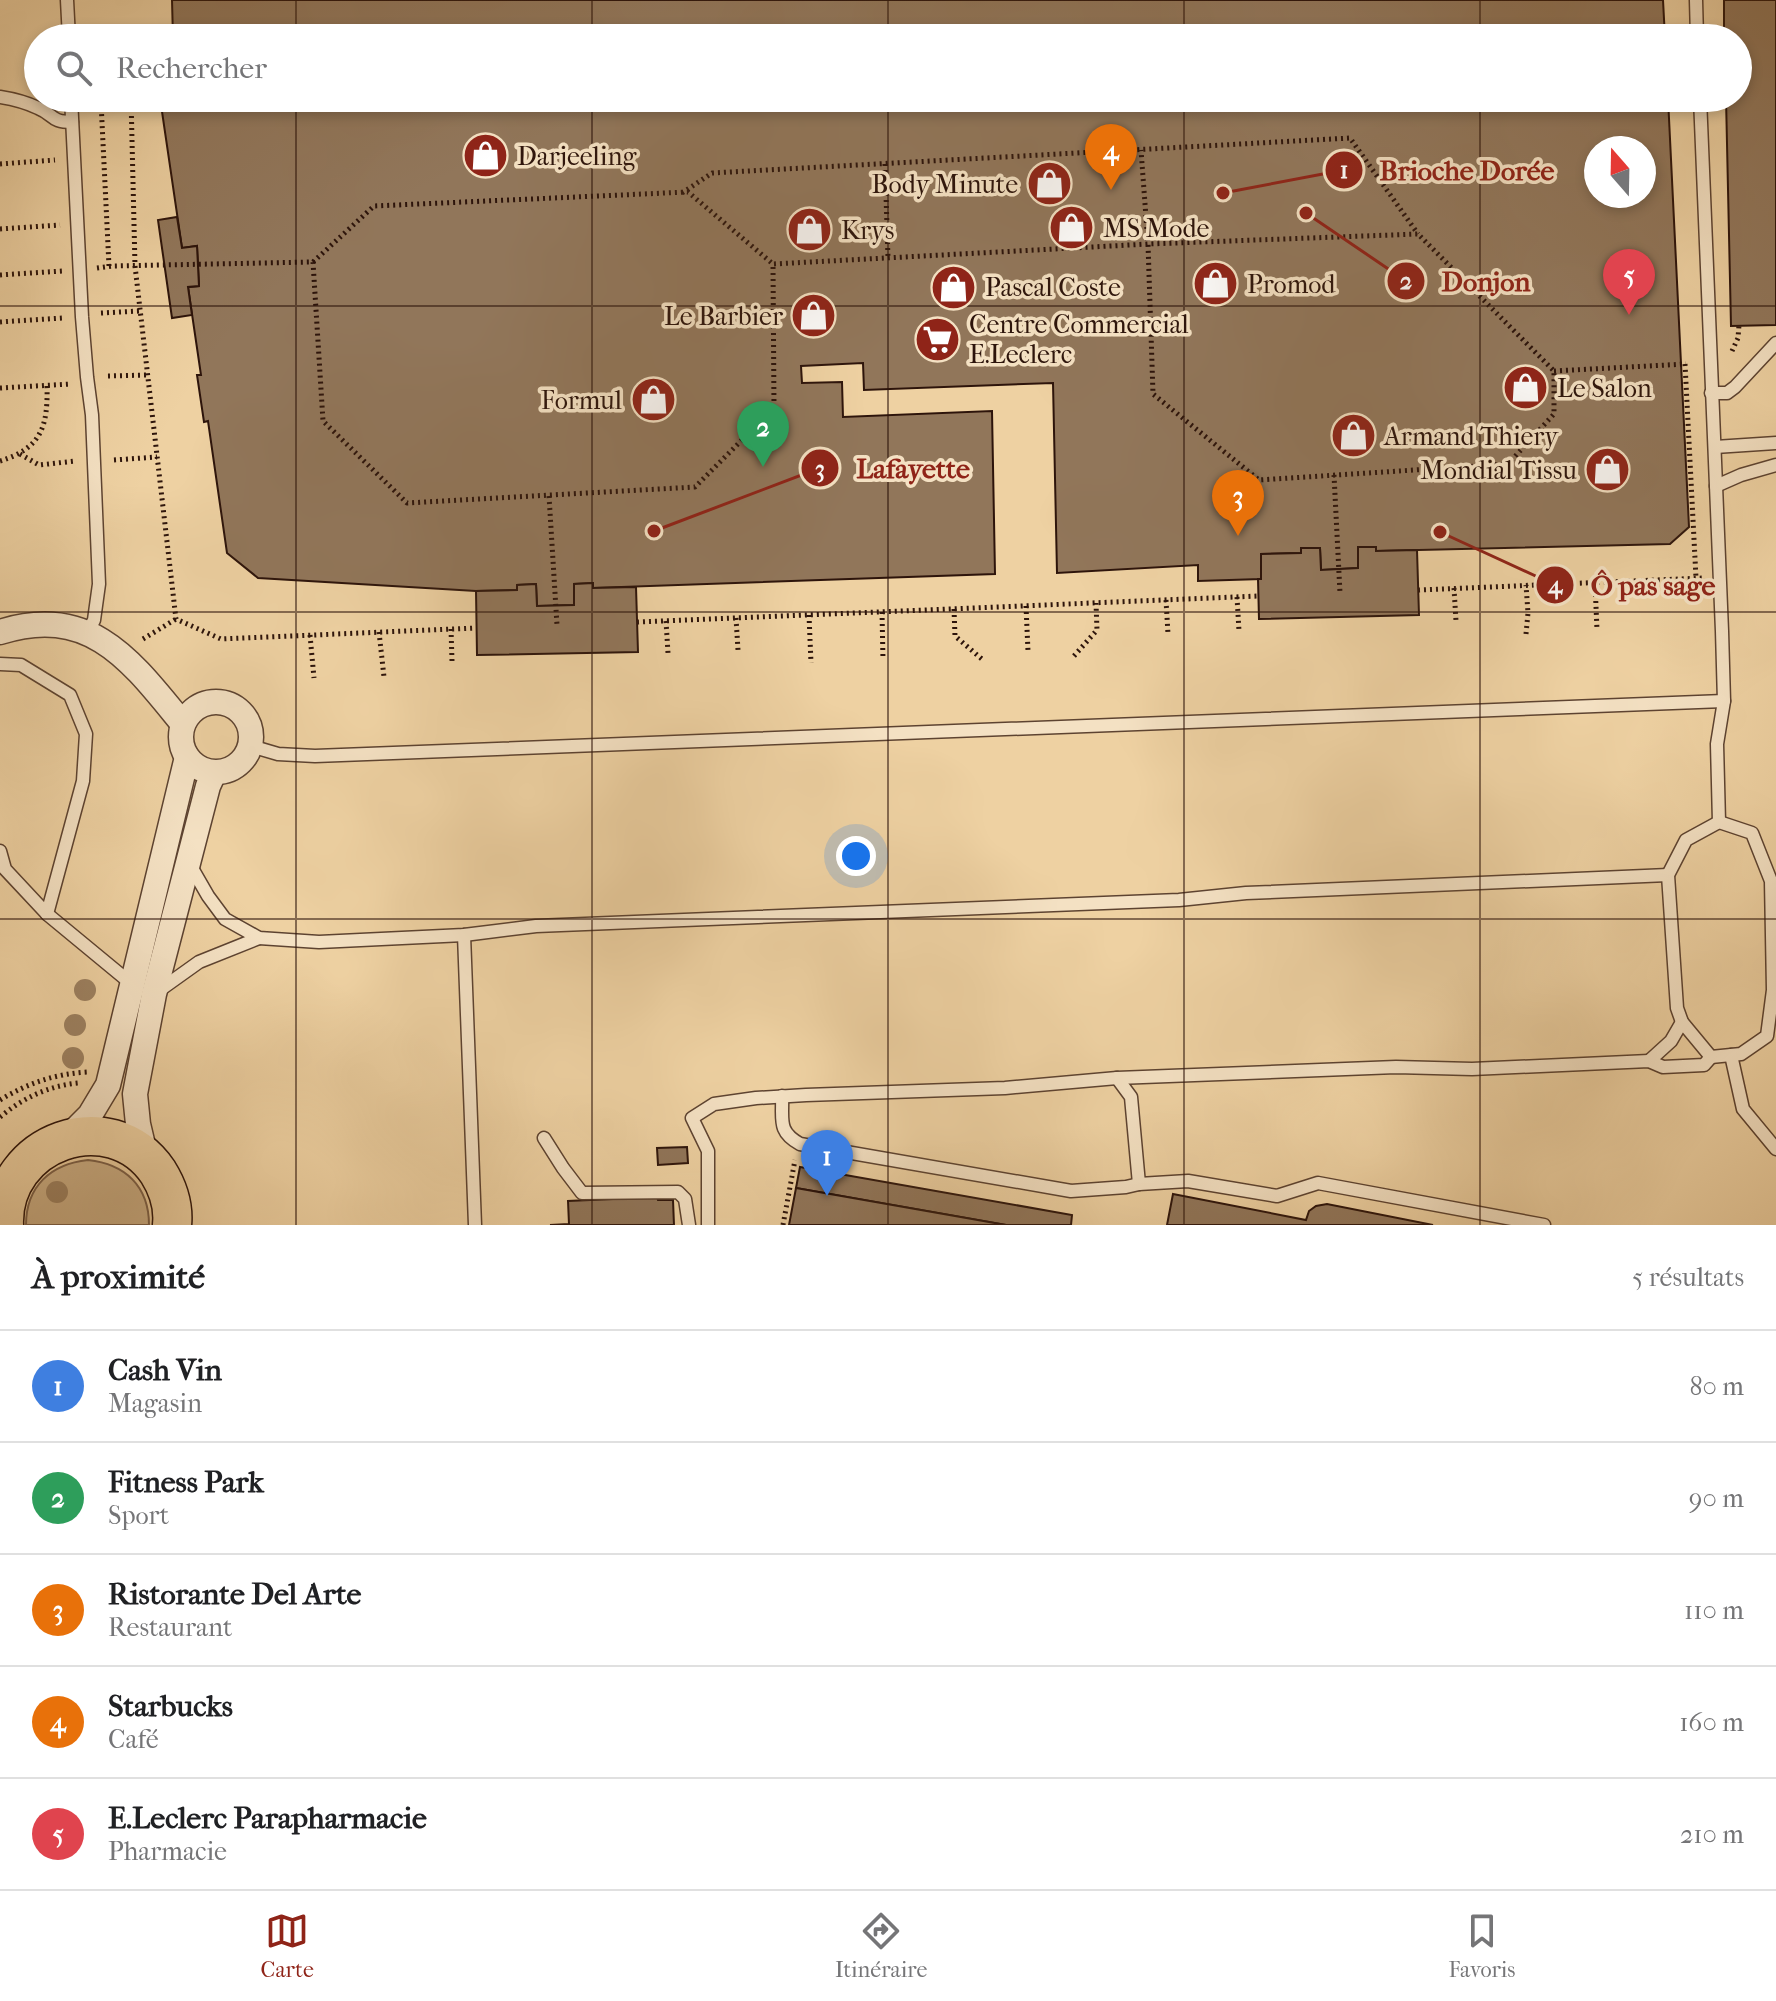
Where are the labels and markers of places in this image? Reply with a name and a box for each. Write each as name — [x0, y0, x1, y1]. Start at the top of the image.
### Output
pin: 4 — [1085, 124, 1137, 190]
shop icon: Darjeeling — [462, 132, 510, 180]
place label: Darjeeling — [517, 141, 637, 172]
callout: Brioche Dorée — [1324, 144, 1571, 196]
shop icon: Body Minute — [1025, 160, 1073, 208]
place label: Body Minute — [872, 169, 1018, 200]
shop icon: MS Mode — [1048, 204, 1096, 252]
shop icon: Krys — [786, 206, 834, 254]
place label: MS Mode — [1103, 213, 1210, 244]
place label: Krys — [841, 215, 894, 246]
pin: 5 — [1603, 249, 1655, 315]
callout: Donjon — [1386, 255, 1547, 307]
shop icon: Promod — [1192, 260, 1240, 308]
shop icon: Pascal Coste — [930, 263, 978, 311]
place label: Promod — [1247, 269, 1336, 300]
place label: Pascal Coste — [985, 272, 1121, 303]
shop icon: Le Barbier — [790, 292, 838, 340]
place label: Le Barbier — [664, 301, 783, 332]
place label: Centre Commercial E.Leclerc — [969, 309, 1189, 370]
supermarket icon: Centre Commercial E.Leclerc — [914, 315, 962, 363]
shop icon: Le Salon — [1502, 364, 1550, 412]
place label: Le Salon — [1557, 373, 1652, 404]
shop icon: Formul — [629, 376, 677, 424]
place label: Formul — [541, 385, 622, 416]
pin: 2 — [737, 401, 789, 467]
shop icon: Armand Thiery — [1329, 412, 1377, 460]
place label: Armand Thiery — [1383, 421, 1559, 452]
callout: Lafayette — [800, 442, 986, 494]
shop icon: Mondial Tissu — [1584, 446, 1632, 494]
place label: Mondial Tissu — [1420, 455, 1577, 486]
pin: 3 — [1212, 470, 1264, 536]
callout: Ô pas sage — [1535, 559, 1732, 611]
pin: 1 — [801, 1130, 853, 1196]

